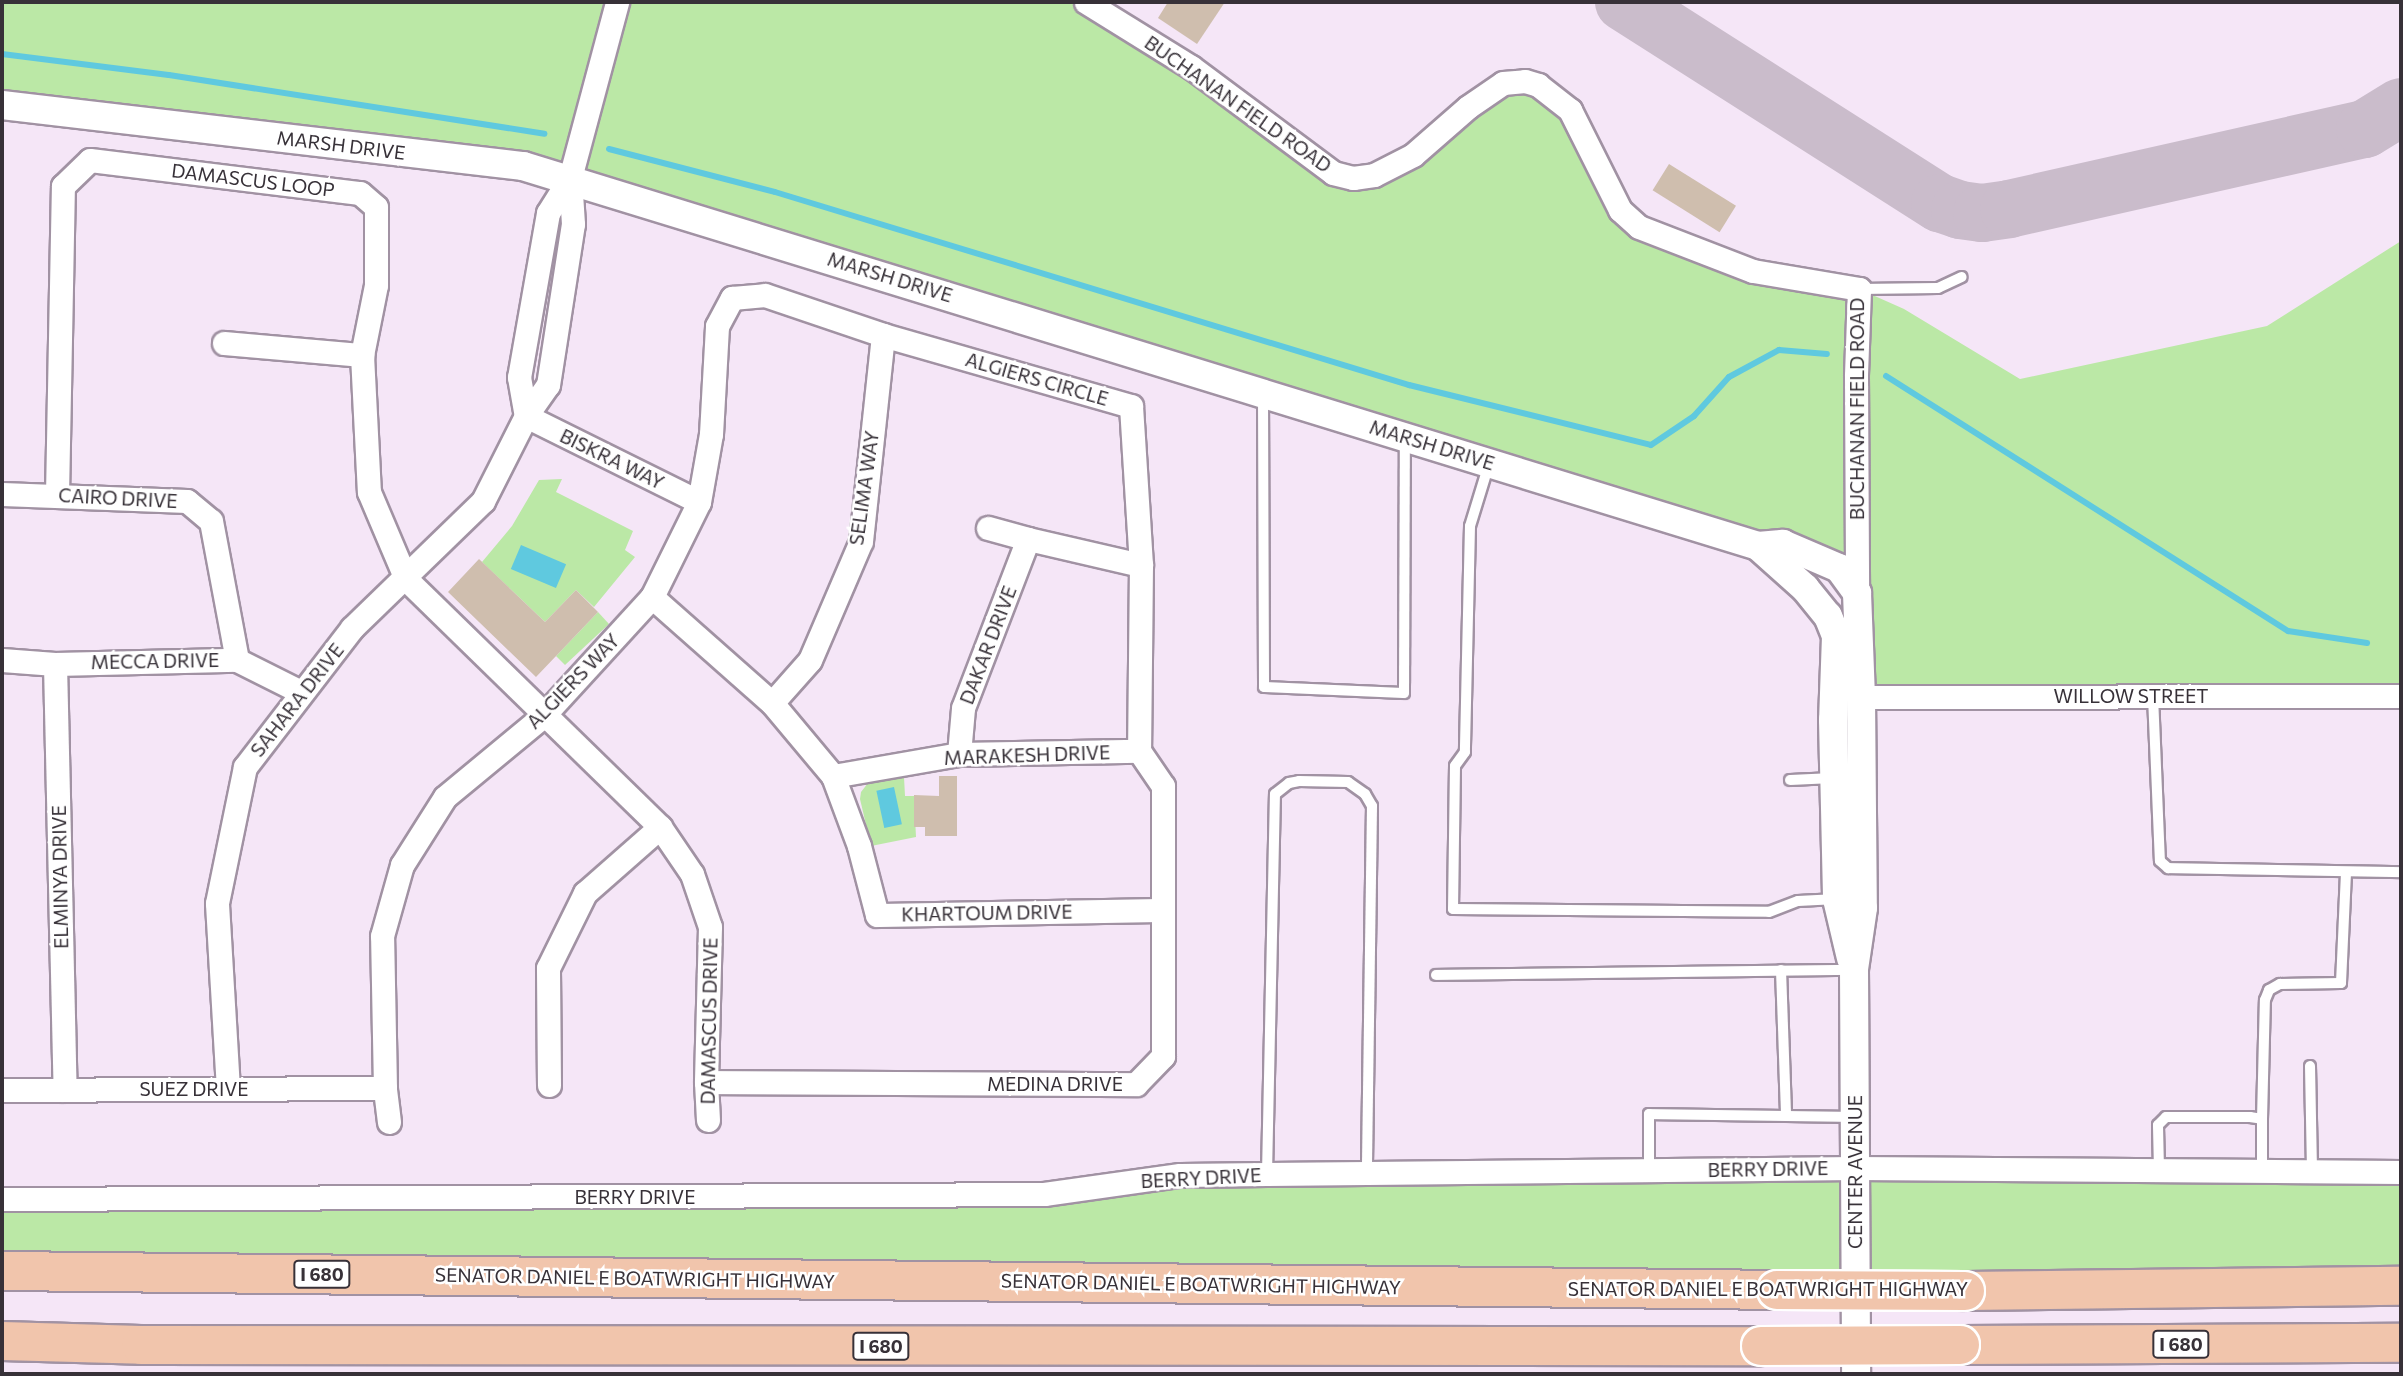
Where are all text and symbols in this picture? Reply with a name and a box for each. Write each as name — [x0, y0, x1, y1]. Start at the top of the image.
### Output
street label: BUCHANAN FIELD ROAD — [1140, 31, 1336, 177]
street label: MARSH DRIVE — [275, 126, 407, 164]
street label: DAMASCUS LOOP — [170, 159, 336, 201]
street label: MARSH DRIVE — [825, 247, 955, 307]
street label: BUCHANAN FIELD ROAD — [1846, 298, 1868, 520]
street label: ALGIERS CIRCLE — [963, 348, 1111, 410]
street label: MARSH DRIVE — [1367, 415, 1497, 475]
street label: BISKRA WAY — [556, 424, 668, 494]
street label: SELIMA WAY — [845, 429, 883, 547]
street label: CAIRO DRIVE — [58, 483, 178, 513]
street label: DAKAR DRIVE — [955, 583, 1021, 707]
street label: ALGIERS WAY — [522, 629, 624, 733]
street label: SAHARA DRIVE — [246, 639, 348, 761]
street label: MECCA DRIVE — [91, 648, 219, 674]
street label: WILLOW STREET — [2054, 685, 2208, 707]
street label: MARAKESH DRIVE — [943, 741, 1111, 769]
street label: ELMINYA DRIVE — [47, 805, 73, 949]
street label: KHARTOUM DRIVE — [901, 900, 1073, 926]
street label: DAMASCUS DRIVE — [696, 937, 722, 1105]
street label: MEDINA DRIVE — [987, 1073, 1123, 1095]
street label: SUEZ DRIVE — [139, 1078, 249, 1100]
street label: CENTER AVENUE — [1844, 1095, 1866, 1249]
street label: BERRY DRIVE — [1707, 1157, 1829, 1181]
street label: BERRY DRIVE — [1140, 1163, 1262, 1193]
street label: BERRY DRIVE — [575, 1186, 695, 1208]
road number: I 680 — [292, 1260, 352, 1288]
street label: SENATOR DANIEL E BOATWRIGHT HIGHWAY — [435, 1263, 835, 1293]
street label: SENATOR DANIEL E BOATWRIGHT HIGHWAY — [1001, 1269, 1401, 1299]
street label: SENATOR DANIEL E BOATWRIGHT HIGHWAY — [1568, 1278, 1968, 1300]
road number: I 680 — [2151, 1330, 2211, 1358]
road number: I 680 — [851, 1331, 911, 1360]

